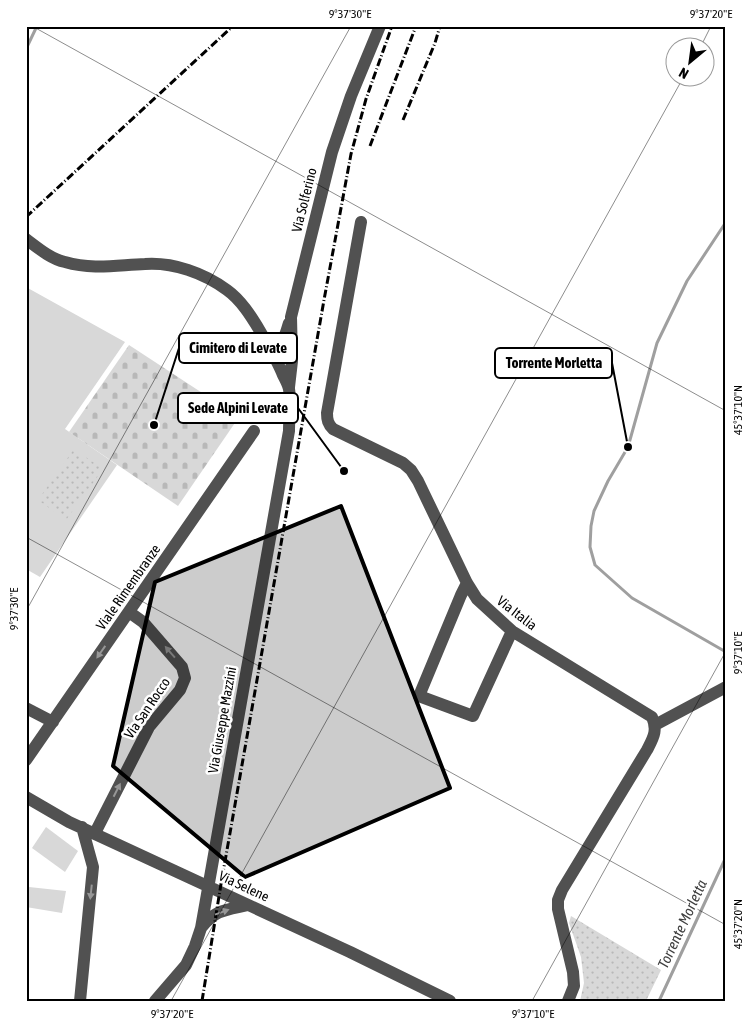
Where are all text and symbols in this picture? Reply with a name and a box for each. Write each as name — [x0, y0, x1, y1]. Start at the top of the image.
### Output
text: 9°37'30"E — [329, 7, 371, 21]
text: 9°37'20"E — [690, 7, 732, 21]
north arrow — [664, 38, 714, 88]
text: N — [676, 64, 691, 82]
street label: Via Solferino — [288, 166, 320, 234]
callout: Cimitero di Levate — [179, 333, 297, 363]
text: Cimitero di Levate — [189, 339, 287, 356]
callout: Torrente Morletta — [495, 348, 612, 378]
text: Torrente Morletta — [506, 354, 602, 371]
text: 45°37'10"N — [731, 385, 745, 435]
callout: Sede Alpini Levate — [178, 393, 298, 423]
text: Sede Alpini Levate — [188, 399, 288, 416]
street label: Viale Rimembranze — [93, 541, 163, 633]
text: 9°37'30"E — [7, 588, 21, 630]
street label: Via Italia — [494, 593, 540, 633]
text: 9°37'10"E — [731, 632, 745, 674]
one-way arrow — [96, 645, 106, 659]
one-way arrow — [165, 646, 176, 658]
street label: Via Giuseppe Mazzini — [205, 665, 239, 775]
street label: Via San Rocco — [121, 674, 173, 742]
one-way arrow — [113, 783, 121, 797]
street label: Via Selene — [216, 867, 272, 905]
water label: Torrente Morletta — [654, 877, 710, 971]
one-way arrow — [87, 884, 95, 900]
text: 45°37'20"N — [731, 899, 745, 949]
one-way arrow — [215, 908, 230, 916]
text: 9°37'20"E — [151, 1007, 193, 1021]
text: 9°37'10"E — [512, 1007, 554, 1021]

